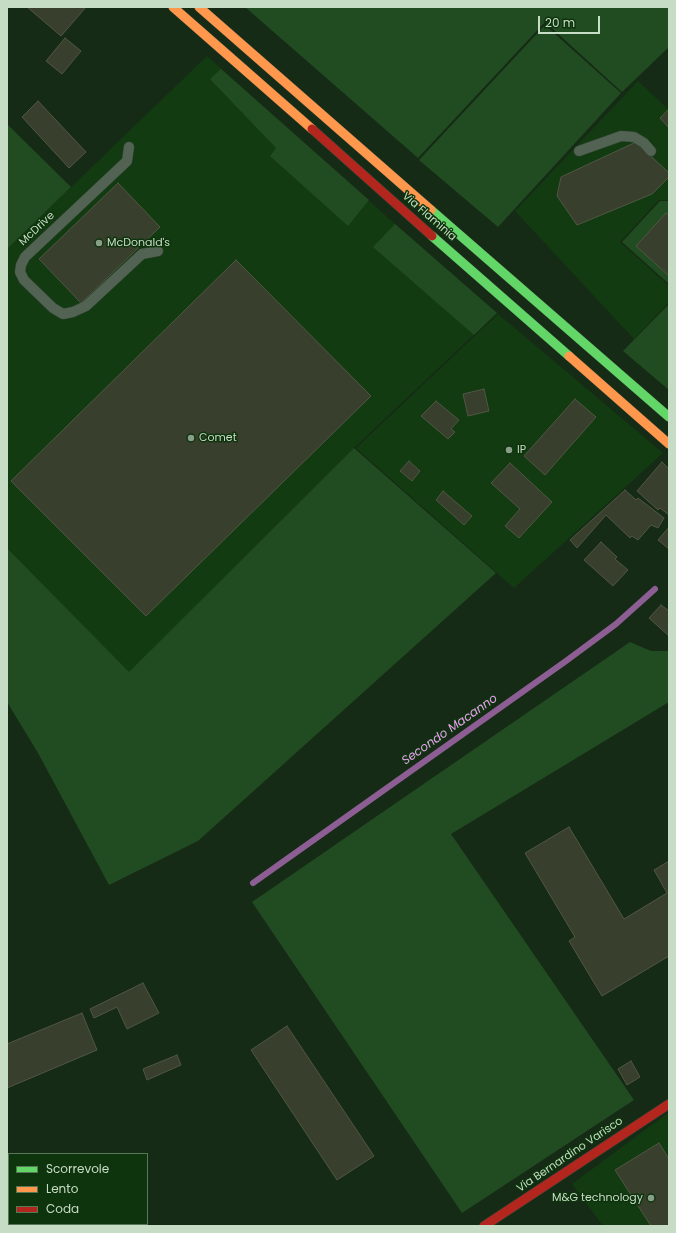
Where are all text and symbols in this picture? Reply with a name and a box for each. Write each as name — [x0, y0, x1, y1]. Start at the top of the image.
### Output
scale bar — [540, 8, 602, 34]
text: 20 m — [545, 14, 575, 31]
street label: Via Flaminia — [399, 190, 459, 244]
street label: McDrive — [17, 209, 57, 249]
place label: McDonald's — [107, 236, 170, 250]
marker: McDonald's — [94, 238, 104, 248]
place label: Comet — [199, 431, 237, 445]
marker: Comet — [186, 433, 196, 443]
place label: IP — [517, 443, 526, 457]
marker: IP — [504, 445, 514, 455]
water label: Secondo Macanno — [399, 692, 501, 768]
street label: Via Bernardino Varisco — [514, 1115, 626, 1195]
legend — [8, 1153, 148, 1225]
text: Scorrevole — [46, 1160, 109, 1177]
text: Lento — [46, 1180, 78, 1197]
place label: M&G technology — [552, 1191, 643, 1205]
marker: M&G technology — [646, 1193, 656, 1203]
text: Coda — [46, 1200, 79, 1217]

